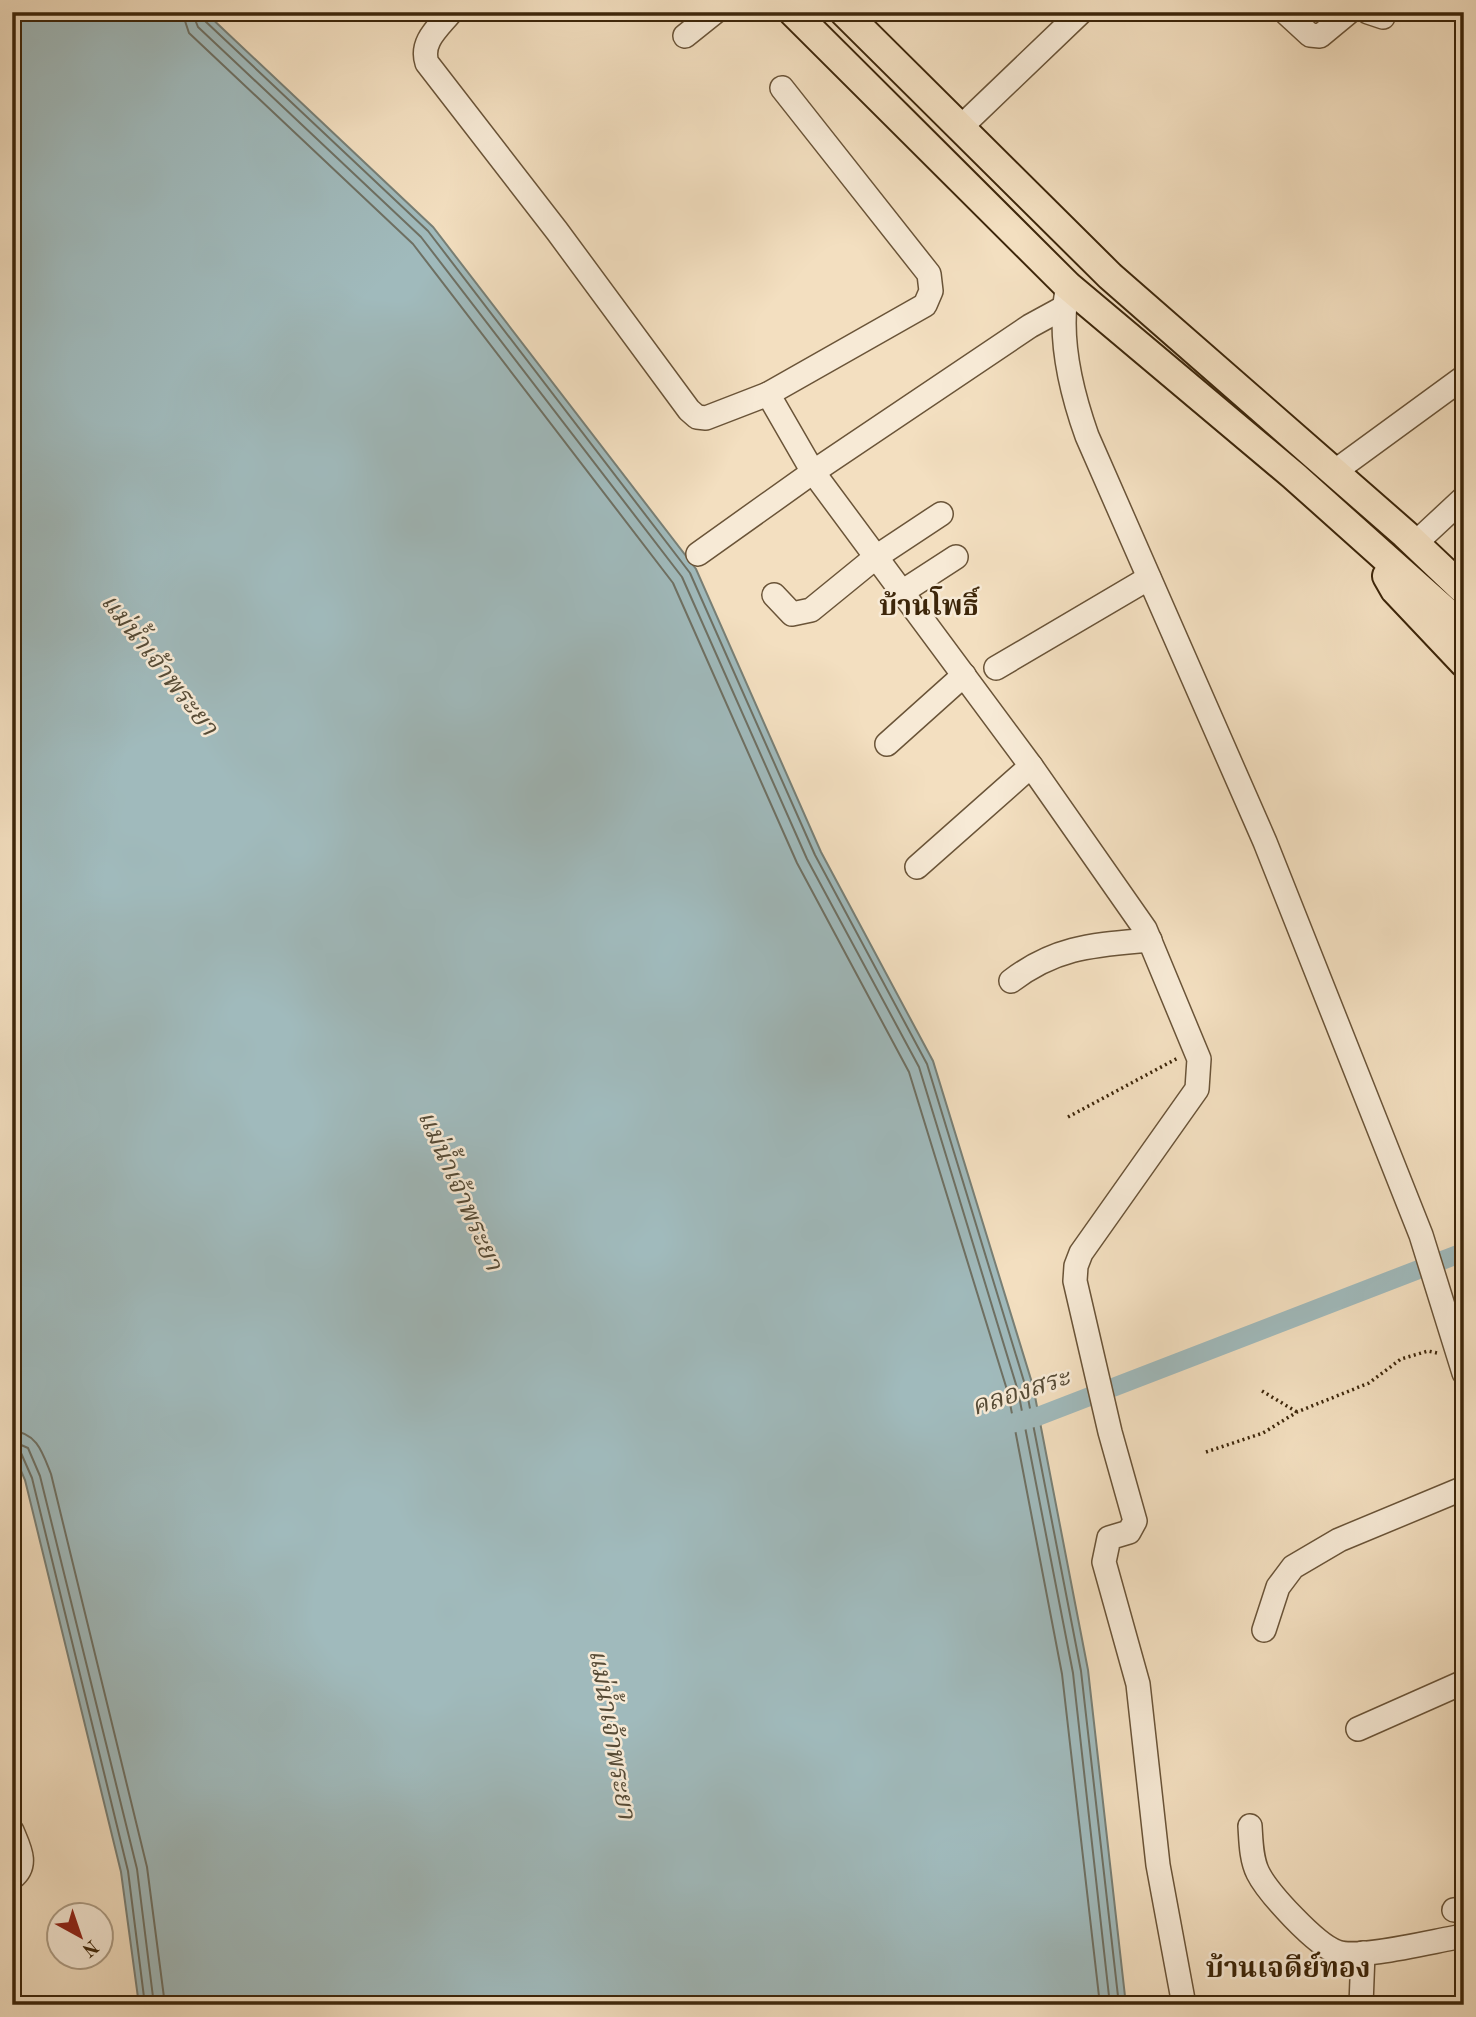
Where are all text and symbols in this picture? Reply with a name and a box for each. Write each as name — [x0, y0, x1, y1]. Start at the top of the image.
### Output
water label: แม่น้ำเจ้าพระยา — [95, 585, 229, 742]
district label: บ้านโพธิ์ — [879, 586, 980, 622]
water label: แม่น้ำเจ้าพระยา — [412, 1104, 514, 1276]
water label: คลองสระ — [968, 1364, 1075, 1421]
water label: แม่น้ำเจ้าพระยา — [583, 1646, 647, 1822]
north arrow — [46, 1902, 116, 1972]
text: N — [77, 1935, 101, 1959]
district label: บ้านเจดีย์ทอง — [1205, 1951, 1371, 1984]

